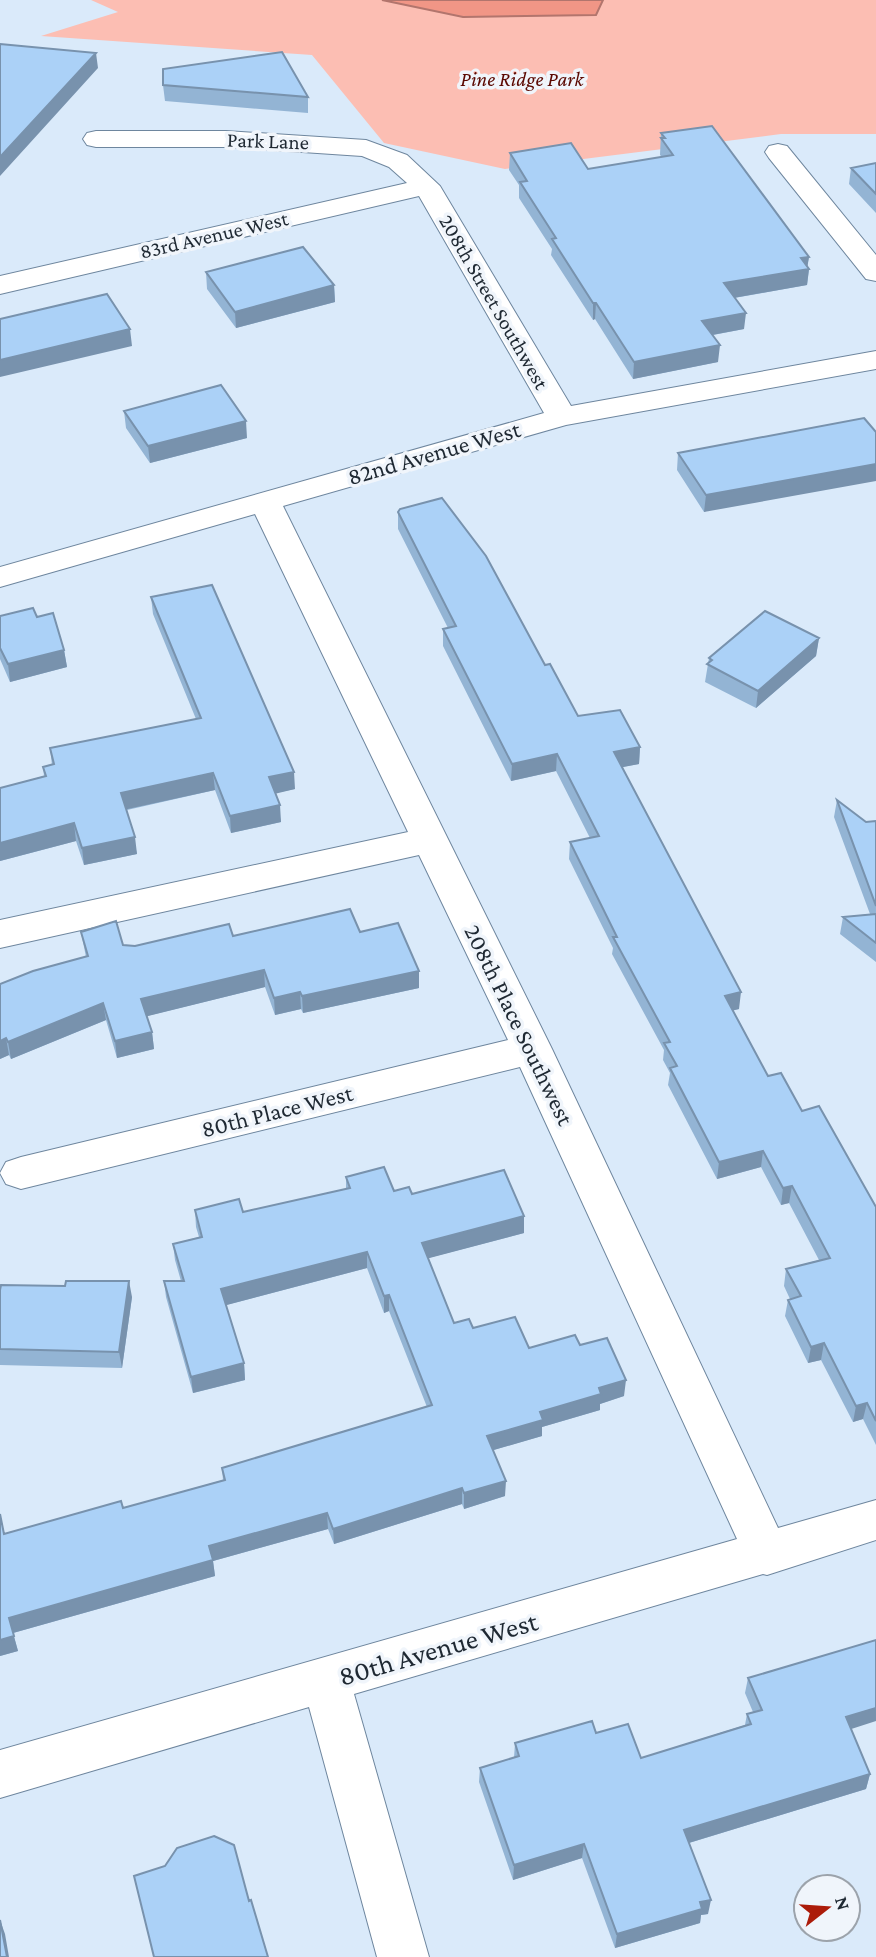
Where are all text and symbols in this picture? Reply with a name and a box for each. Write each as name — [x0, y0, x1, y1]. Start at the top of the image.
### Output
park label: Pine Ridge Park — [460, 67, 584, 91]
street label: Park Lane — [227, 128, 309, 154]
street label: 83rd Avenue West — [138, 206, 292, 264]
street label: 208th Street Southwest — [434, 210, 554, 394]
street label: 82nd Avenue West — [344, 415, 524, 490]
street label: 208th Place Southwest — [459, 920, 580, 1130]
street label: 80th Place West — [198, 1078, 356, 1142]
street label: 80th Avenue West — [335, 1605, 542, 1692]
north arrow — [792, 1873, 862, 1943]
text: N — [831, 1894, 855, 1912]

